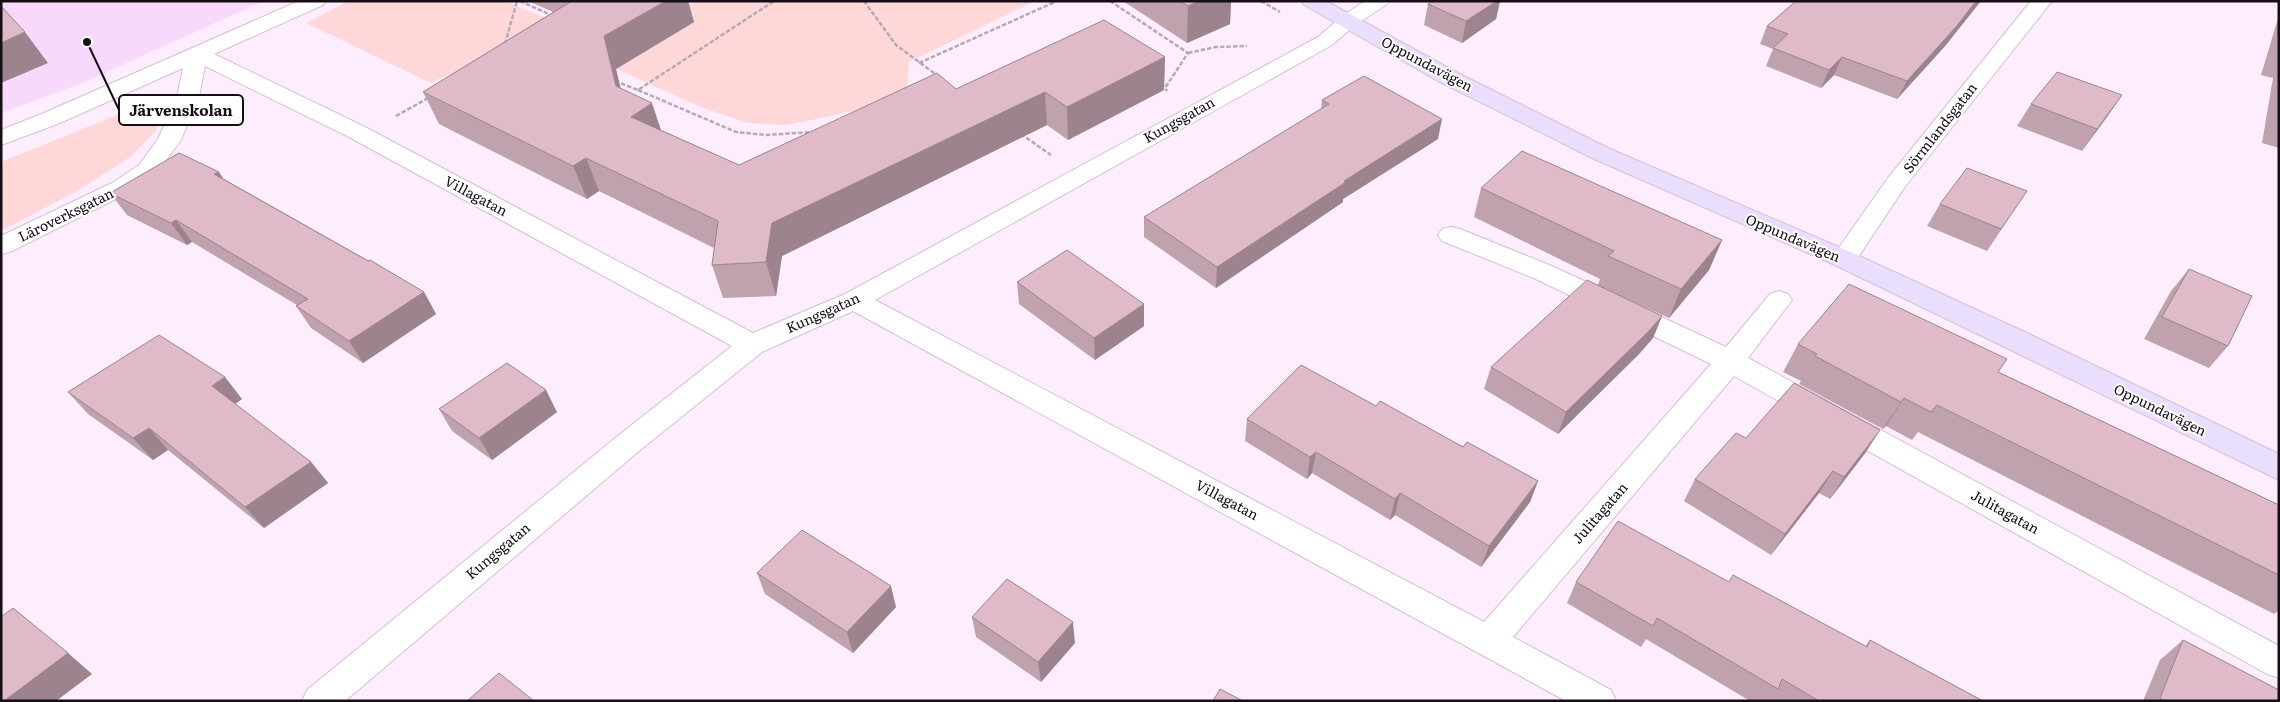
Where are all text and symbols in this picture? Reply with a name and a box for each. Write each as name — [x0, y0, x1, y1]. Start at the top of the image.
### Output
street label: Oppundavägen — [1378, 31, 1477, 96]
street label: Sörmlandsgatan — [1898, 78, 1981, 177]
street label: Kungsgatan — [1139, 91, 1218, 147]
callout: Järvenskolan — [119, 95, 243, 125]
text: Järvenskolan — [129, 98, 233, 121]
street label: Villagatan — [441, 170, 512, 220]
street label: Läroverksgatan — [14, 182, 117, 246]
street label: Oppundavägen — [1743, 208, 1844, 266]
street label: Kungsgatan — [782, 287, 863, 337]
street label: Oppundavägen — [2111, 378, 2210, 440]
street label: Villagatan — [1192, 474, 1263, 524]
street label: Julitagatan — [1567, 477, 1631, 547]
street label: Julitagatan — [1968, 484, 2043, 538]
street label: Kungsgatan — [461, 517, 534, 583]

